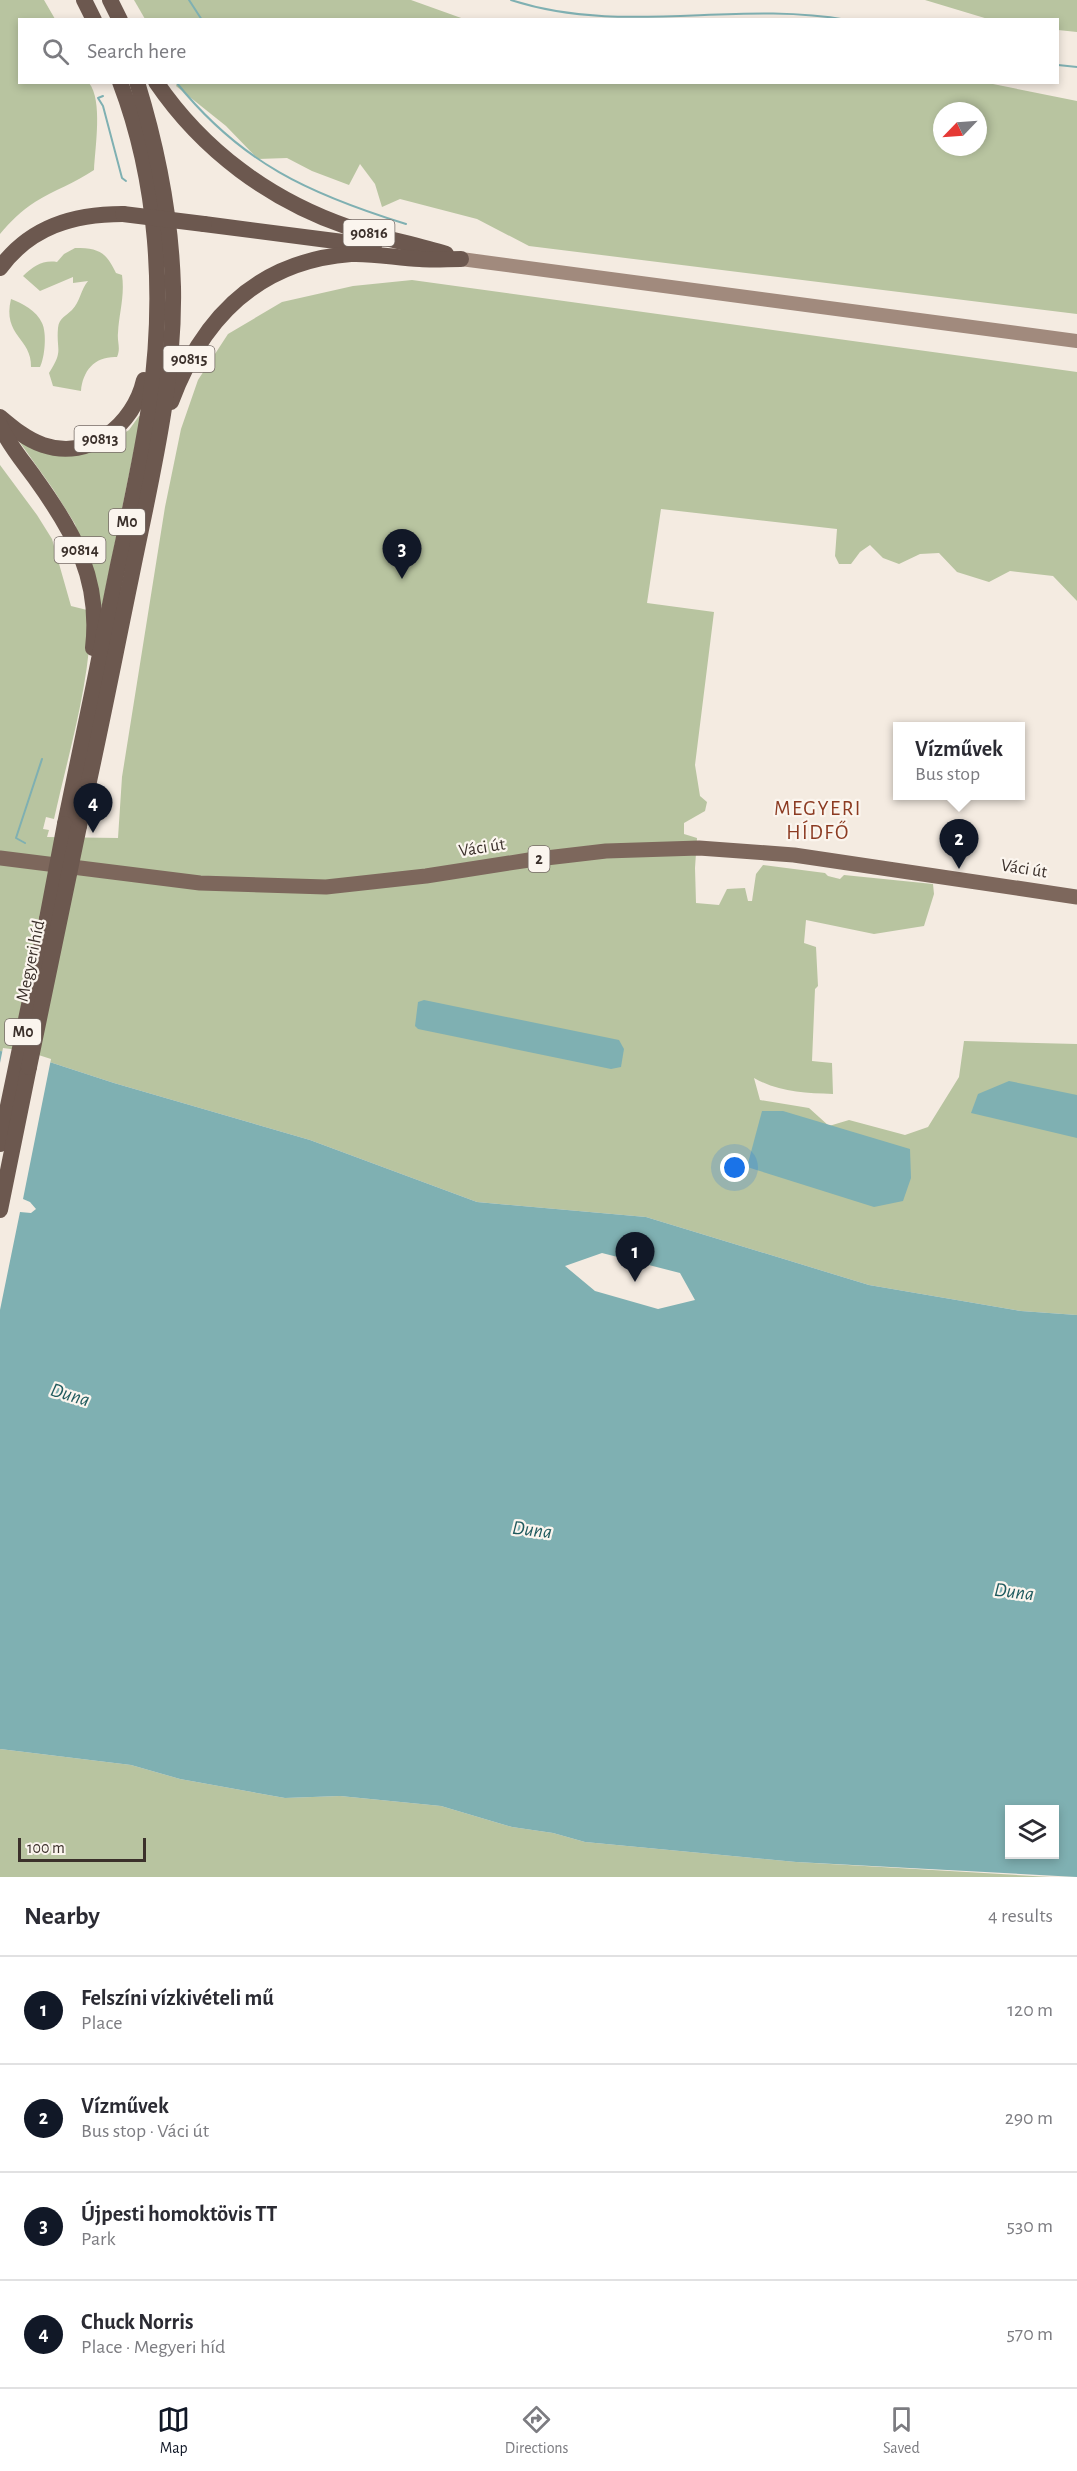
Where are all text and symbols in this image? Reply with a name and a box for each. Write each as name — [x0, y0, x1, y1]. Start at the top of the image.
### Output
search box — [18, 18, 1059, 84]
icon: search — [39, 35, 72, 68]
text: Search here — [87, 40, 186, 62]
north arrow — [933, 102, 987, 156]
road number: 90816 — [344, 220, 394, 246]
road number: 90815 — [164, 346, 214, 372]
road number: 90813 — [74, 426, 126, 452]
road number: M0 — [109, 509, 145, 535]
pin: 3 — [382, 530, 422, 579]
road number: 90814 — [54, 537, 106, 563]
popup — [893, 722, 1025, 800]
text: Vízművek — [915, 738, 1003, 760]
text: Bus stop — [915, 764, 980, 784]
pin: 4 — [74, 784, 112, 833]
district label: MEGYERI HÍDFŐ — [774, 798, 862, 843]
pin: 2 — [940, 820, 978, 869]
street label: Váci út — [458, 835, 507, 861]
road number: 2 — [528, 846, 550, 872]
street label: Váci út — [1000, 856, 1049, 882]
street label: Megyeri híd — [14, 919, 48, 1003]
road number: M0 — [5, 1019, 41, 1045]
your location — [720, 1153, 749, 1182]
pin: 1 — [616, 1232, 654, 1282]
water label: Duna — [48, 1380, 92, 1410]
water label: Duna — [511, 1518, 553, 1542]
water label: Duna — [993, 1580, 1035, 1604]
map controls — [1005, 1805, 1059, 1859]
button: layers — [1005, 1805, 1059, 1859]
scale bar — [18, 1835, 146, 1862]
text: 100 m — [27, 1840, 65, 1856]
text: Nearby — [24, 1903, 100, 1929]
text: 4 results — [988, 1906, 1053, 1926]
text: Felszíni vízkivételi mű — [81, 1987, 274, 2009]
text: 1 — [40, 2000, 47, 2020]
text: 120 m — [1007, 2000, 1053, 2020]
text: Place — [81, 2013, 122, 2033]
text: Vízművek — [81, 2095, 169, 2117]
text: 2 — [39, 2108, 48, 2128]
text: 290 m — [1005, 2108, 1053, 2128]
text: Bus stop · Váci út — [81, 2121, 209, 2141]
text: Újpesti homoktövis TT — [81, 2203, 277, 2225]
text: 3 — [39, 2216, 48, 2236]
text: 530 m — [1007, 2216, 1053, 2236]
text: Park — [81, 2229, 116, 2249]
text: Chuck Norris — [81, 2311, 193, 2333]
text: 4 — [38, 2324, 49, 2344]
text: 570 m — [1006, 2324, 1053, 2344]
text: Place · Megyeri híd — [81, 2337, 225, 2357]
tab: Map — [157, 2403, 190, 2458]
tab: Directions — [505, 2403, 569, 2458]
tab: Saved — [883, 2403, 920, 2458]

